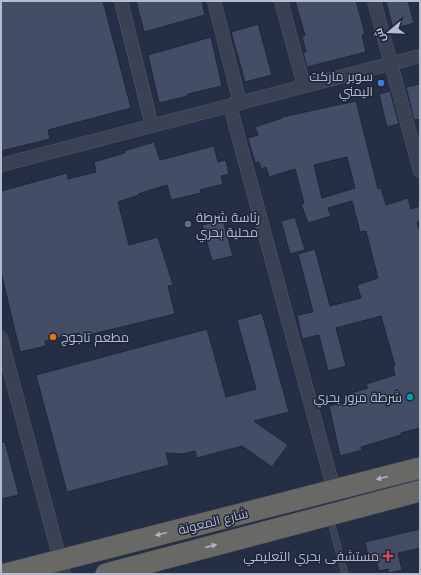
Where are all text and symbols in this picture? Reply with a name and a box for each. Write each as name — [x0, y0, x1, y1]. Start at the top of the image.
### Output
north arrow — [369, 12, 409, 52]
text: ش — [371, 26, 388, 44]
place label: سوبر ماركت اليمني — [309, 68, 373, 102]
marker: سوبر ماركت اليمني — [376, 78, 386, 88]
place label: رئاسة شرطة محلية بحري — [196, 209, 260, 243]
marker: رئاسة شرطة محلية بحري — [183, 219, 193, 229]
place label: مطعم تاجوج — [61, 329, 129, 347]
marker: مطعم تاجوج — [48, 332, 58, 342]
place label: شرطة مرور بحري — [313, 389, 402, 408]
marker: شرطة مرور بحري — [405, 392, 415, 402]
one-way arrow — [376, 475, 388, 481]
street label: شارع المعونة — [176, 505, 250, 538]
one-way arrow — [155, 532, 167, 538]
one-way arrow — [205, 543, 217, 549]
place label: مستشفى بحري التعليمي — [243, 548, 379, 567]
marker: مستشفى بحري التعليمي — [382, 550, 394, 562]

